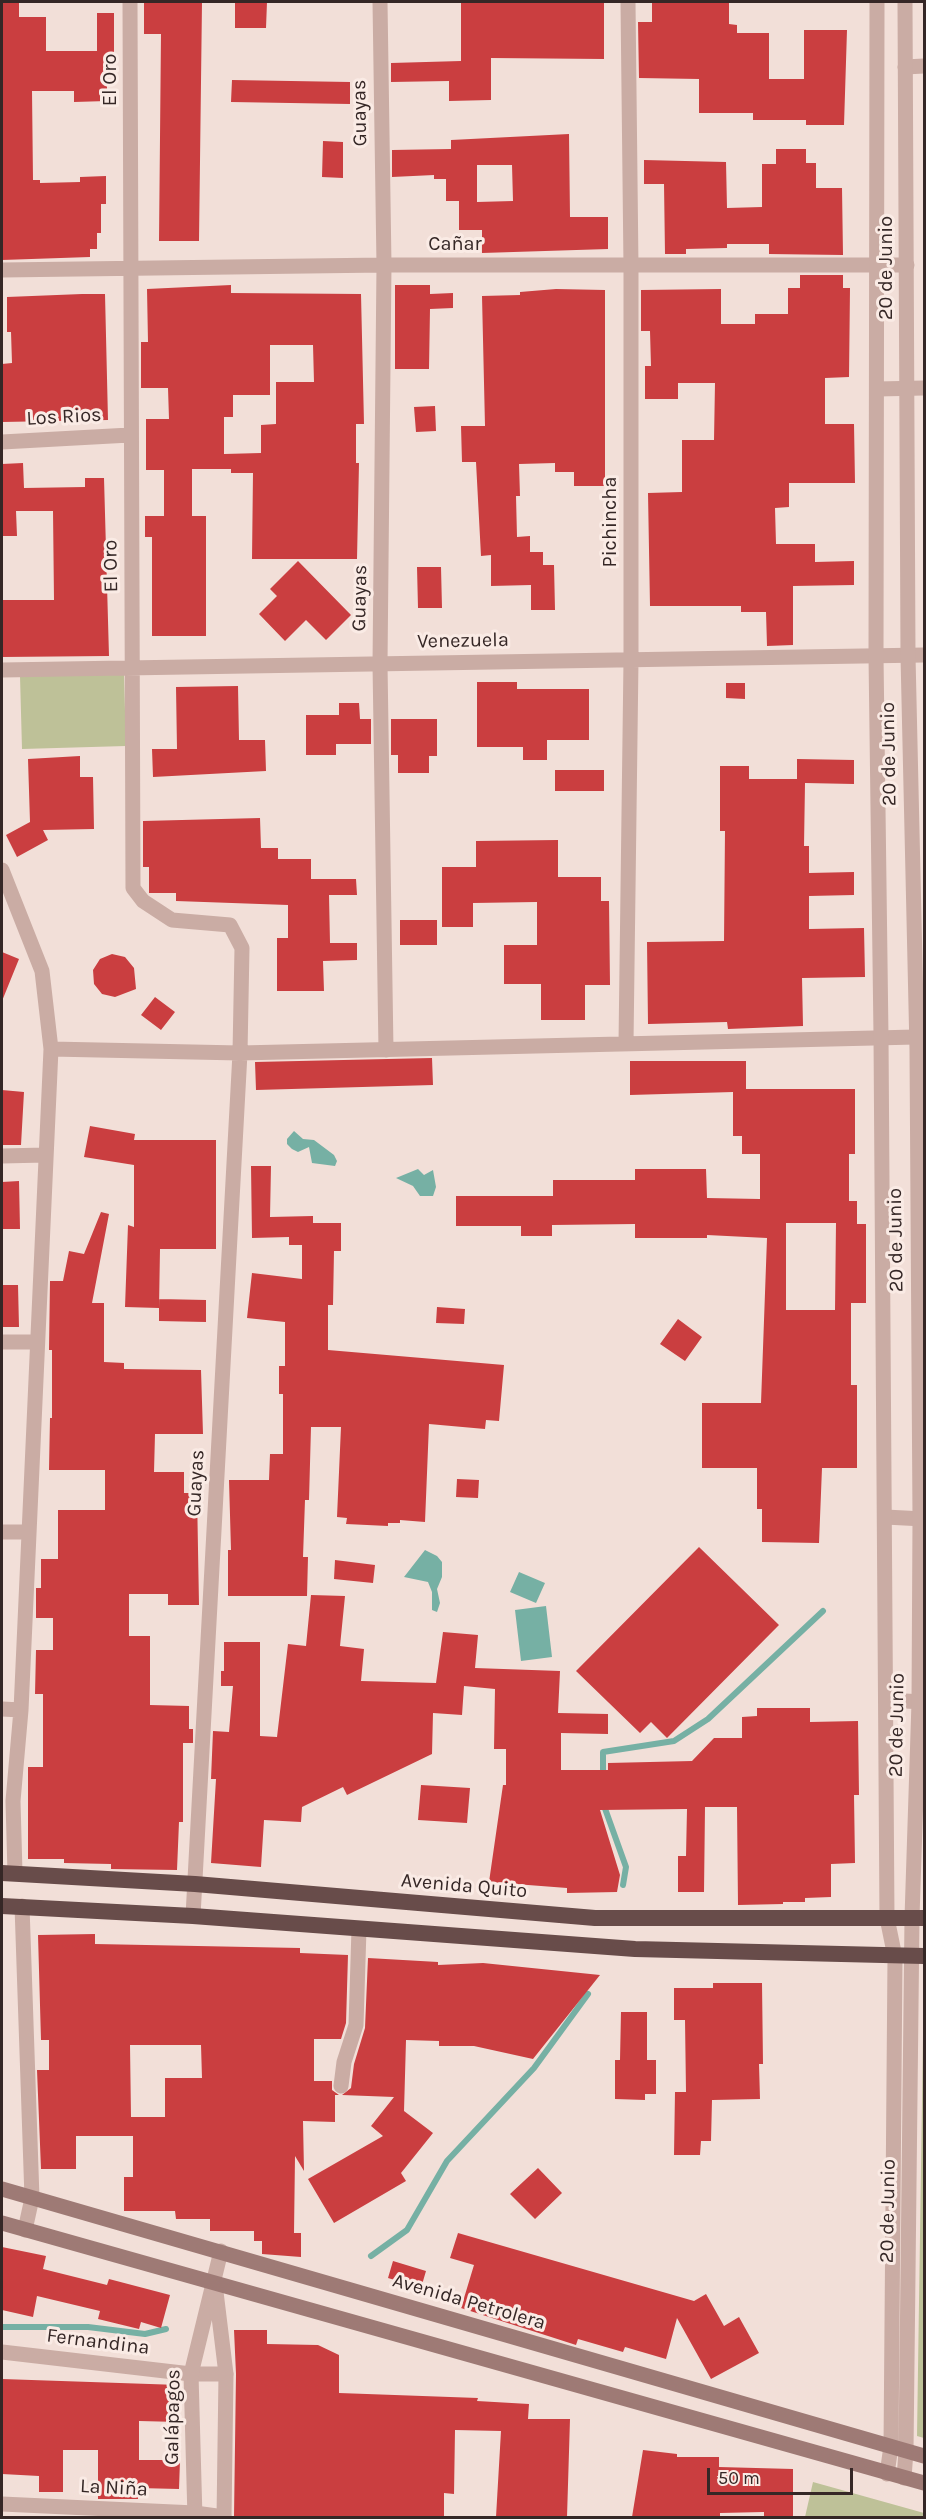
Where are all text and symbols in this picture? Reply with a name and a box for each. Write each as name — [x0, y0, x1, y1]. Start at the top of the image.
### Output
street label: El Oro — [98, 54, 122, 106]
street label: Guayas — [347, 79, 373, 147]
street label: 20 de Junio — [874, 216, 898, 320]
street label: Cañar — [428, 232, 482, 256]
street label: Los Rios — [26, 403, 102, 431]
street label: Pichincha — [598, 477, 622, 567]
street label: El Oro — [99, 539, 123, 593]
street label: Guayas — [347, 564, 373, 632]
street label: Venezuela — [417, 628, 509, 654]
street label: 20 de Junio — [876, 702, 902, 806]
street label: 20 de Junio — [883, 1188, 909, 1292]
street label: Guayas — [182, 1449, 210, 1517]
street label: 20 de Junio — [884, 1673, 910, 1777]
street label: Avenida Quito — [400, 1869, 528, 1903]
street label: 20 de Junio — [875, 2159, 901, 2263]
street label: Avenida Petrolera — [390, 2269, 548, 2335]
street label: Fernandina — [45, 2324, 151, 2360]
street label: Galápagos — [160, 2369, 186, 2465]
scale bar — [710, 2456, 856, 2494]
text: 50 m — [718, 2467, 760, 2489]
street label: La Niña — [80, 2474, 148, 2502]

